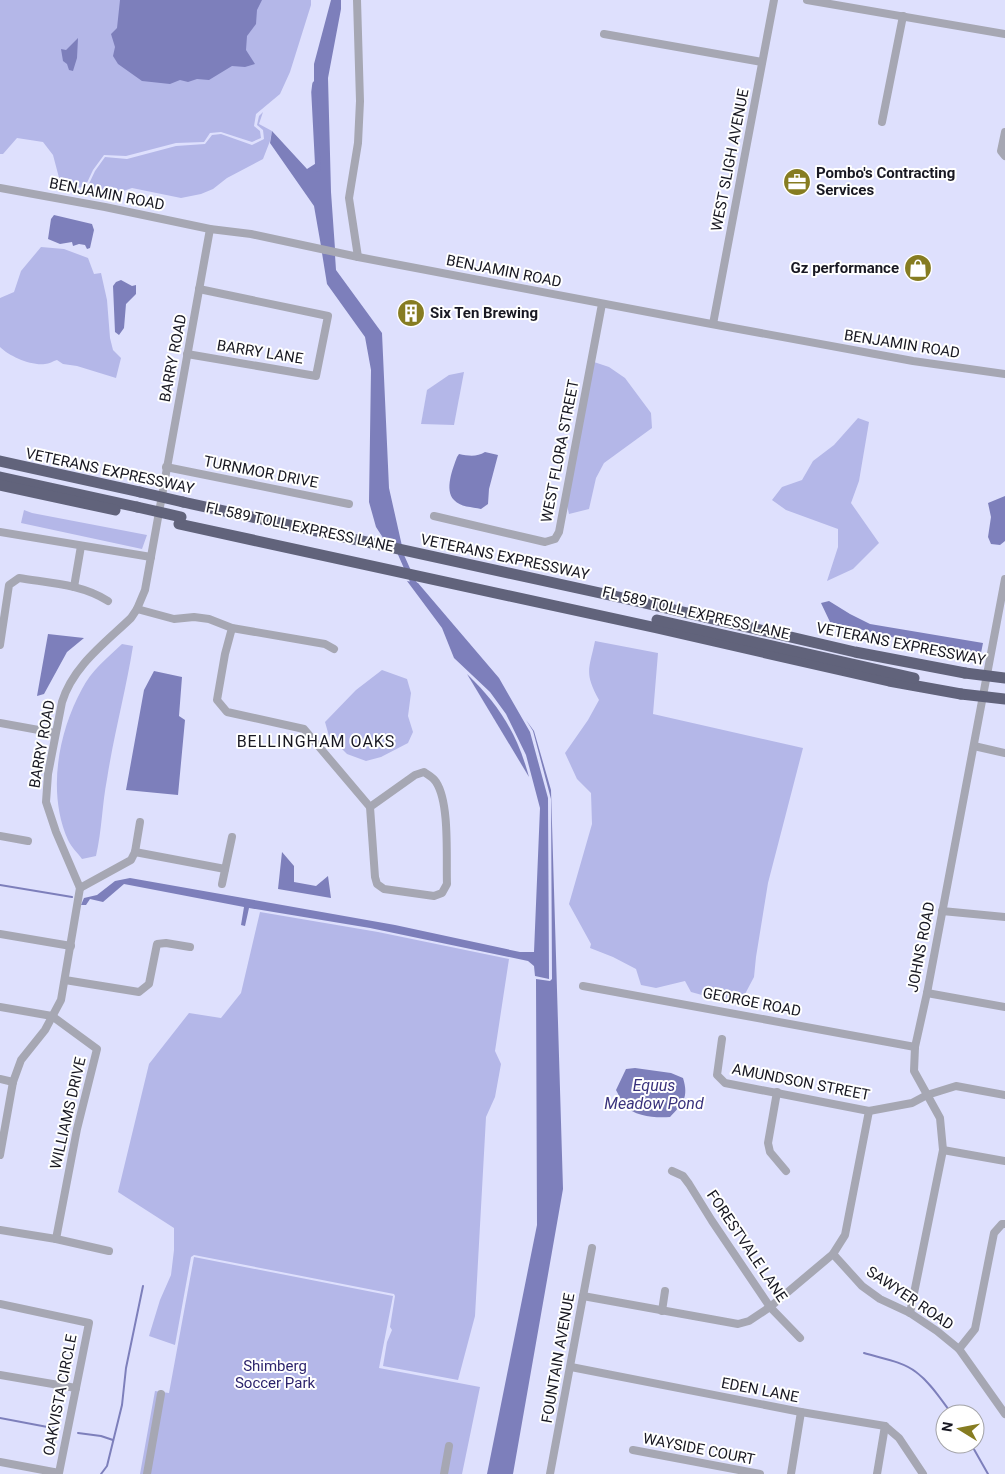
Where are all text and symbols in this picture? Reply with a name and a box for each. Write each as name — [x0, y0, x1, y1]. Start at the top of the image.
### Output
street label: WEST SLIGH AVENUE — [707, 87, 753, 233]
place label: Pombo's Contracting Services — [816, 164, 955, 199]
office icon: Pombo's Contracting Services — [782, 167, 812, 197]
street label: BENJAMIN ROAD — [48, 174, 166, 214]
street label: BENJAMIN ROAD — [445, 251, 563, 291]
shop icon: Gz performance — [903, 253, 933, 283]
place label: Gz performance — [791, 259, 899, 277]
building icon: Six Ten Brewing — [396, 298, 426, 328]
place label: Six Ten Brewing — [430, 304, 538, 322]
street label: BARRY ROAD — [156, 313, 190, 403]
street label: BENJAMIN ROAD — [843, 326, 961, 362]
street label: BARRY LANE — [216, 336, 305, 368]
street label: WEST FLORA STREET — [537, 378, 583, 524]
street label: VETERANS EXPRESSWAY — [24, 444, 196, 498]
street label: TURNMOR DRIVE — [202, 452, 320, 492]
street label: FL 589 TOLL EXPRESS LANE — [204, 498, 396, 556]
street label: VETERANS EXPRESSWAY — [419, 530, 591, 584]
street label: FL 589 TOLL EXPRESS LANE — [601, 583, 792, 643]
street label: VETERANS EXPRESSWAY — [815, 619, 987, 669]
street label: BARRY ROAD — [25, 699, 59, 789]
district label: BELLINGHAM OAKS — [237, 732, 395, 751]
street label: JOHNS ROAD — [903, 900, 939, 994]
street label: GEORGE ROAD — [701, 984, 803, 1020]
street label: WILLIAMS DRIVE — [46, 1055, 90, 1171]
street label: AMUNDSON STREET — [731, 1060, 872, 1104]
water label: Equus Meadow Pond — [604, 1076, 704, 1113]
street label: FORESTVALE LANE — [703, 1187, 791, 1306]
street label: SAWYER ROAD — [863, 1262, 957, 1334]
street label: FOUNTAIN AVENUE — [538, 1291, 578, 1424]
street label: OAKVISTA CIRCLE — [39, 1332, 81, 1457]
park label: Shimberg Soccer Park — [235, 1357, 315, 1392]
street label: EDEN LANE — [720, 1374, 801, 1406]
north arrow — [935, 1404, 985, 1454]
text: N — [938, 1420, 956, 1433]
street label: WAYSIDE COURT — [642, 1429, 756, 1469]

